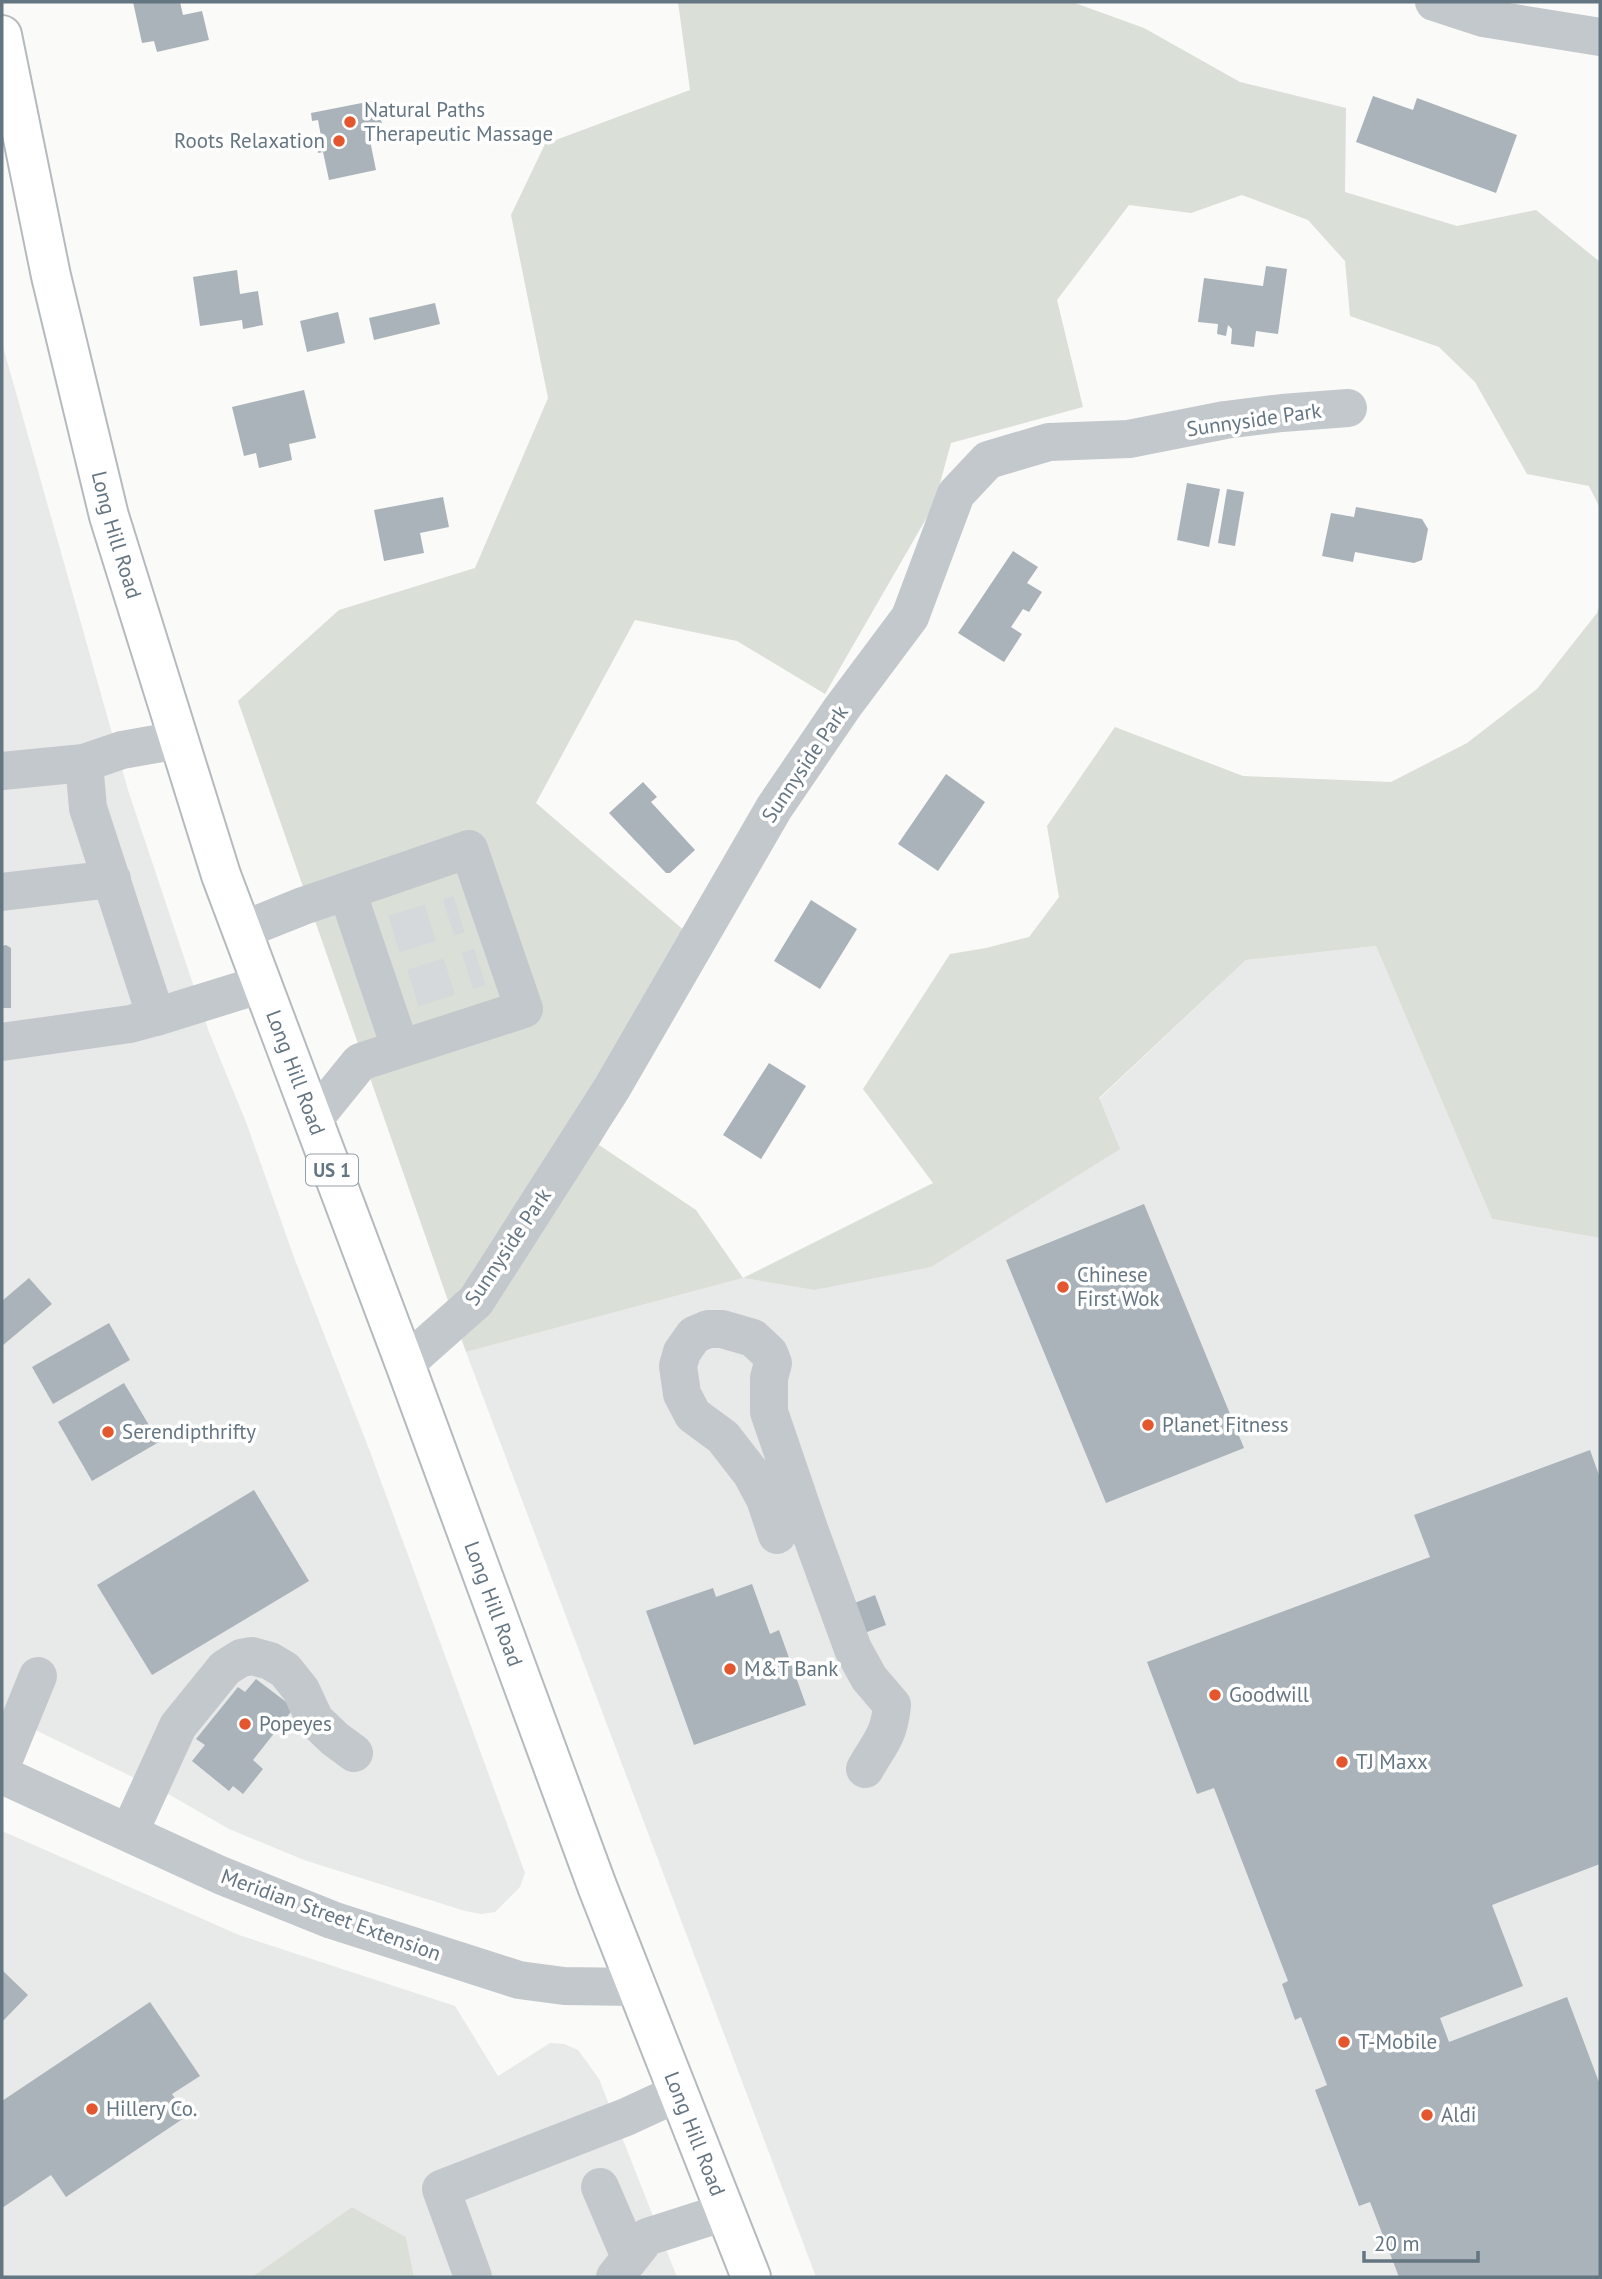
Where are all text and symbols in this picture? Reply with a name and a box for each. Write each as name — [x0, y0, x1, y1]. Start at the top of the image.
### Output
place label: Natural Paths Therapeutic Massage — [364, 96, 553, 147]
marker: Natural Paths Therapeutic Massage — [342, 114, 358, 130]
place label: Roots Relaxation — [174, 127, 325, 154]
marker: Roots Relaxation — [331, 133, 347, 149]
street label: Sunnyside Park — [1185, 397, 1323, 442]
street label: Long Hill Road — [86, 468, 148, 602]
street label: Sunnyside Park — [755, 700, 854, 828]
street label: Long Hill Road — [260, 1006, 332, 1139]
road number: US 1 — [306, 1154, 358, 1186]
street label: Sunnyside Park — [458, 1183, 557, 1311]
place label: Chinese First Wok — [1077, 1261, 1160, 1312]
marker: Chinese First Wok — [1055, 1279, 1071, 1295]
place label: Planet Fitness — [1162, 1411, 1289, 1438]
marker: Planet Fitness — [1140, 1417, 1156, 1433]
place label: Serendipthrifty — [122, 1418, 256, 1445]
marker: Serendipthrifty — [100, 1424, 116, 1440]
street label: Long Hill Road — [458, 1537, 529, 1670]
place label: M&T Bank — [744, 1655, 838, 1682]
marker: M&T Bank — [722, 1661, 738, 1677]
place label: Goodwill — [1229, 1681, 1309, 1708]
marker: Goodwill — [1207, 1687, 1223, 1703]
place label: Popeyes — [259, 1710, 332, 1737]
marker: Popeyes — [237, 1716, 253, 1732]
place label: TJ Maxx — [1356, 1748, 1428, 1775]
marker: TJ Maxx — [1334, 1754, 1350, 1770]
street label: Meridian Street Extension — [218, 1862, 445, 1967]
place label: T-Mobile — [1358, 2028, 1437, 2055]
marker: T-Mobile — [1336, 2034, 1352, 2050]
street label: Long Hill Road — [658, 2068, 732, 2200]
place label: Hillery Co. — [106, 2095, 197, 2122]
marker: Hillery Co. — [84, 2101, 100, 2117]
place label: Aldi — [1441, 2101, 1476, 2128]
marker: Aldi — [1419, 2107, 1435, 2123]
scale bar — [1364, 2220, 1478, 2264]
text: 20 m — [1374, 2230, 1420, 2257]

